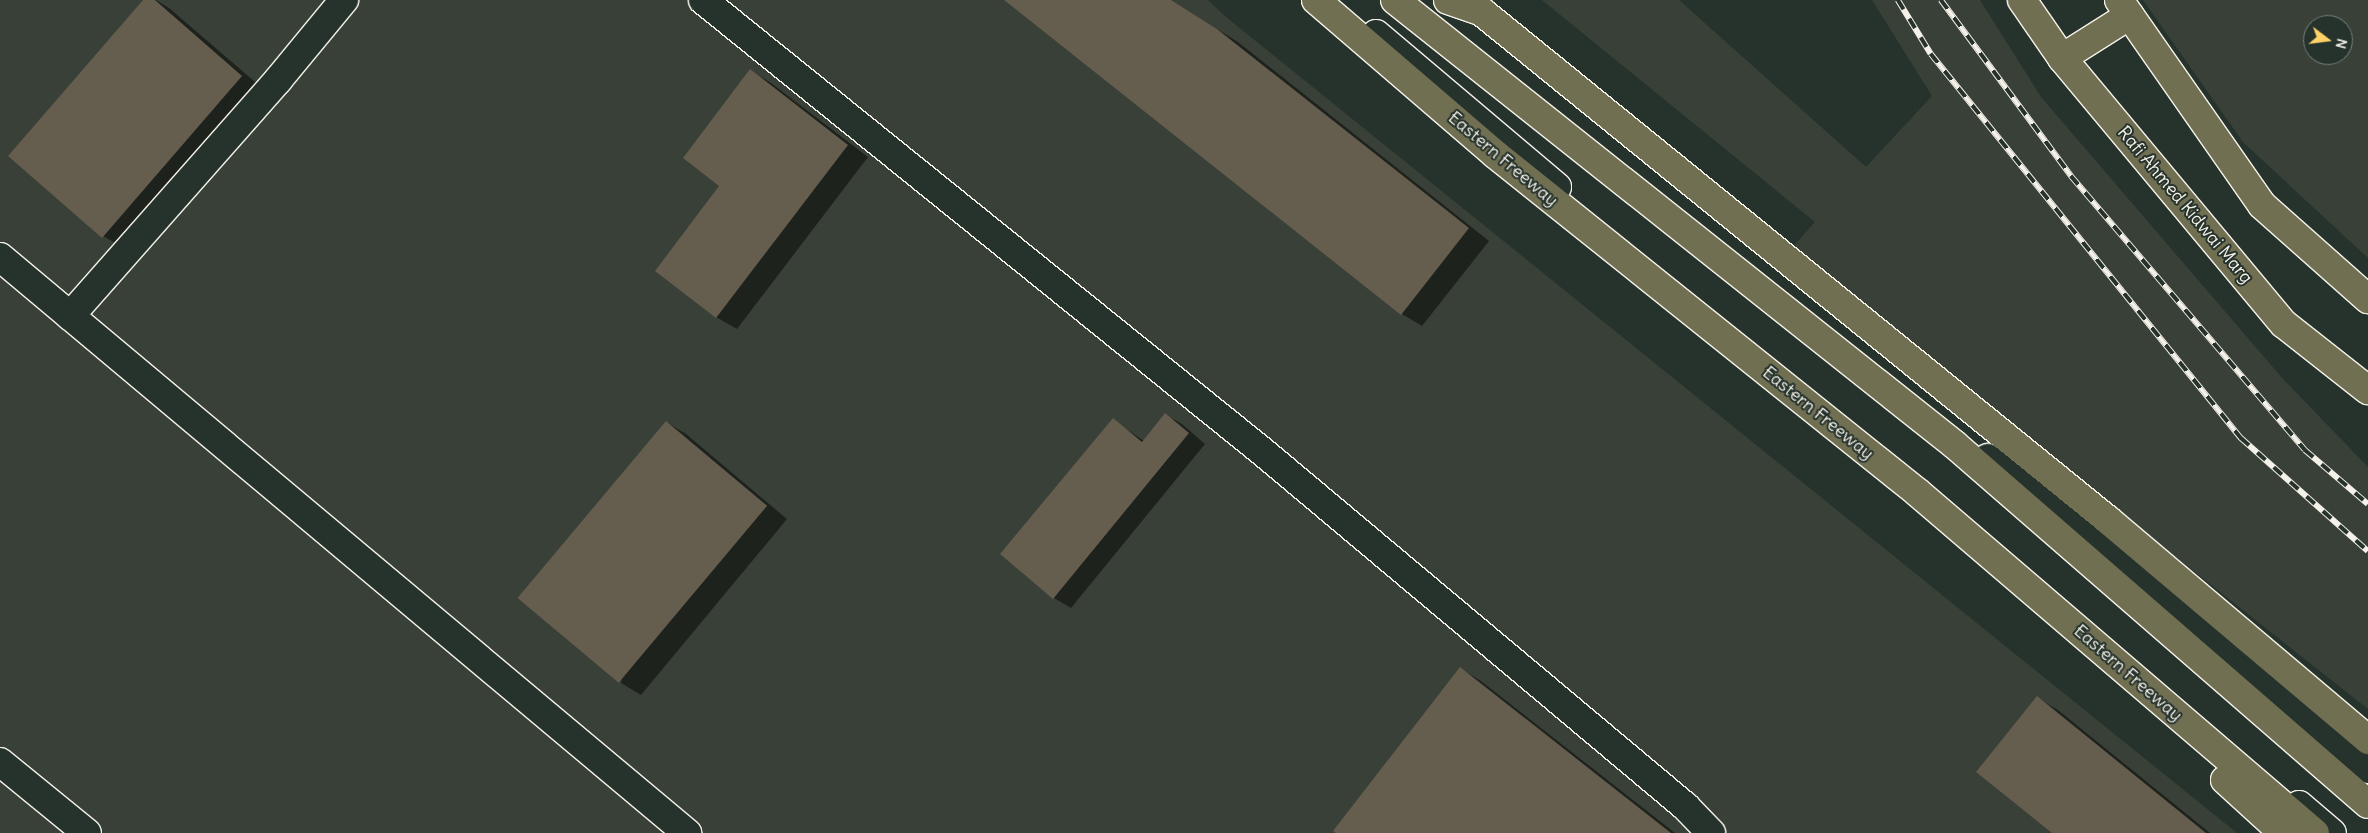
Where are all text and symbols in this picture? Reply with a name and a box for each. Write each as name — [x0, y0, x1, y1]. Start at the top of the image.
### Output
north arrow — [2303, 15, 2353, 65]
text: N — [2332, 37, 2351, 51]
street label: Eastern Freeway — [1444, 107, 1562, 211]
street label: Rafi Ahmed Kidwai Marg — [2113, 122, 2257, 288]
street label: Eastern Freeway — [1758, 362, 1878, 464]
street label: Eastern Freeway — [2069, 620, 2187, 726]

